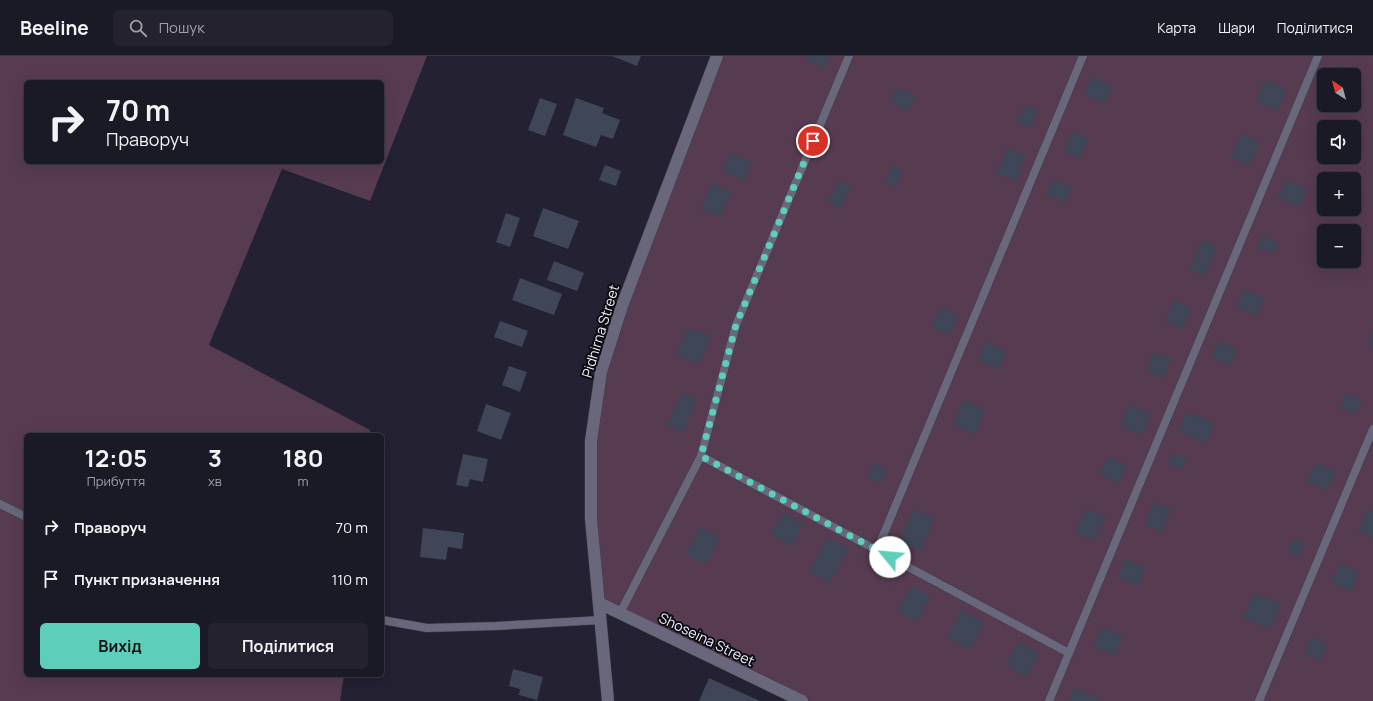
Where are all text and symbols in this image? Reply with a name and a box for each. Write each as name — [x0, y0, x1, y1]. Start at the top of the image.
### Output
search box — [113, 10, 393, 46]
text: Beeline — [20, 15, 89, 41]
icon: search — [127, 17, 149, 39]
text: Пошук — [159, 17, 205, 38]
text: Карта — [1157, 18, 1196, 37]
text: Шари — [1218, 18, 1255, 37]
text: Поділитися — [1277, 18, 1353, 37]
north arrow — [1317, 68, 1361, 112]
map controls — [1317, 68, 1361, 268]
text: 70 m — [106, 91, 170, 129]
icon: right — [40, 96, 92, 148]
button: sound — [1317, 120, 1361, 164]
pin — [796, 124, 830, 158]
text: Праворуч — [106, 127, 189, 151]
icon: arrive — [802, 130, 824, 152]
button: + — [1317, 172, 1361, 216]
button: − — [1317, 224, 1361, 268]
street label: Pidhirna Street — [577, 282, 623, 380]
text: 12:05 — [85, 441, 147, 474]
text: 3 — [208, 441, 222, 474]
text: 180 — [282, 441, 323, 474]
text: Прибуття — [87, 472, 145, 490]
text: хв — [208, 472, 222, 490]
text: m — [297, 472, 308, 490]
icon: right — [40, 516, 62, 538]
text: Праворуч — [74, 517, 146, 538]
text: 70 m — [336, 517, 368, 538]
position arrow — [869, 536, 911, 578]
icon: arrive — [40, 568, 62, 590]
text: Пункт призначення — [74, 569, 220, 590]
text: 110 m — [331, 569, 368, 590]
street label: Shoseina Street — [656, 608, 758, 670]
button: Вихід — [40, 623, 200, 669]
button: Поділитися — [208, 623, 368, 669]

